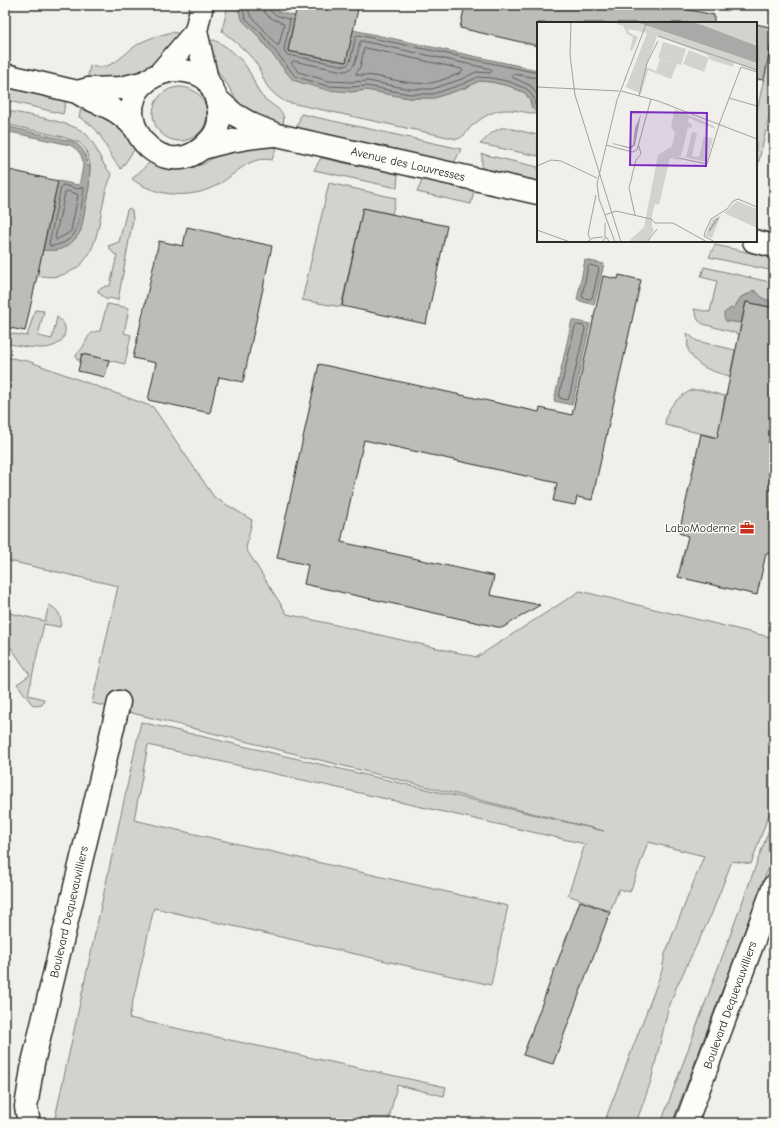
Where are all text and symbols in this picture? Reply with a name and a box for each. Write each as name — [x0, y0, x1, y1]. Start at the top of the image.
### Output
inset map — [537, 22, 757, 242]
street label: Avenue des Louvresses — [350, 144, 466, 184]
office icon: LaboModerne — [739, 520, 755, 536]
place label: LaboModerne — [665, 521, 736, 535]
street label: Boulevard Dequevauvilliers — [47, 845, 91, 979]
street label: Boulevard Dequevauvilliers — [700, 939, 760, 1071]

